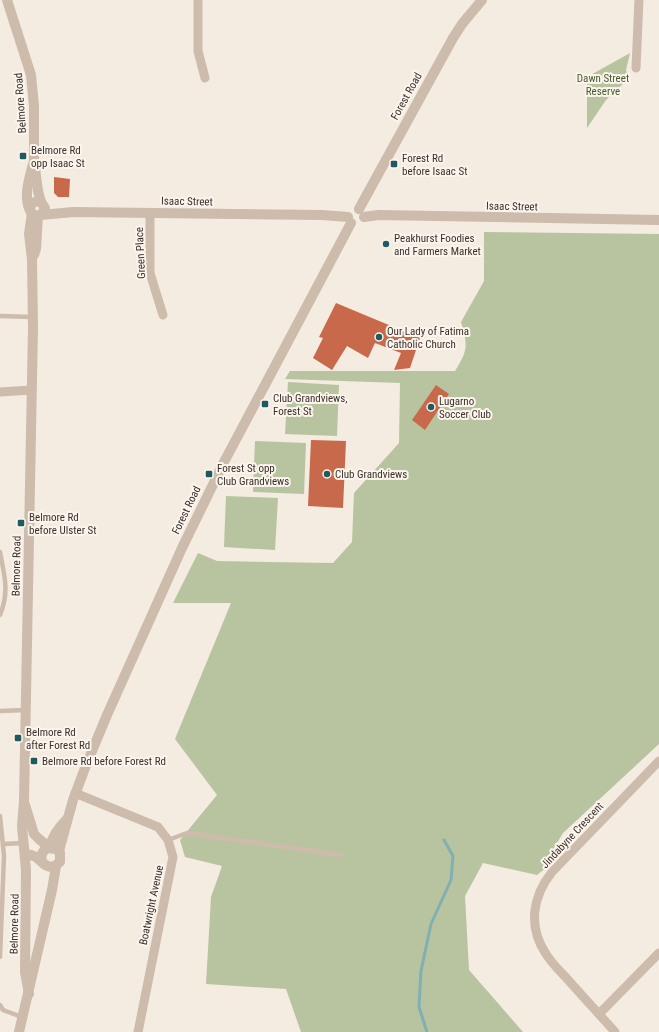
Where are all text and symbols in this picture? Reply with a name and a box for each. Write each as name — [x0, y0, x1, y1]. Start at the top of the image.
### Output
street label: Forest Road — [388, 70, 425, 122]
street label: Belmore Road — [12, 72, 29, 134]
park label: Dawn Street Reserve — [577, 72, 629, 98]
place label: Belmore Rd opp Isaac St — [31, 144, 85, 170]
marker: Belmore Rd opp Isaac St — [18, 151, 28, 161]
place label: Forest Rd before Isaac St — [402, 152, 467, 178]
marker: Forest Rd before Isaac St — [389, 159, 399, 169]
street label: Isaac Street — [161, 195, 213, 208]
street label: Isaac Street — [486, 200, 538, 213]
street label: Green Place — [133, 227, 148, 279]
place label: Peakhurst Foodies and Farmers Market — [394, 232, 481, 258]
marker: Peakhurst Foodies and Farmers Market — [381, 239, 391, 249]
place label: Our Lady of Fatima Catholic Church — [387, 325, 469, 351]
marker: Our Lady of Fatima Catholic Church — [374, 332, 384, 342]
place label: Club Grandviews, Forest St — [273, 392, 347, 418]
place label: Lugarno Soccer Club — [439, 395, 491, 421]
marker: Club Grandviews, Forest St — [260, 399, 270, 409]
marker: Lugarno Soccer Club — [426, 402, 436, 412]
place label: Forest St opp Club Grandviews — [217, 462, 289, 488]
place label: Club Grandviews — [335, 468, 407, 481]
marker: Forest St opp Club Grandviews — [204, 469, 214, 479]
marker: Club Grandviews — [322, 469, 332, 479]
street label: Forest Road — [169, 484, 204, 536]
place label: Belmore Rd before Ulster St — [29, 511, 96, 537]
marker: Belmore Rd before Ulster St — [16, 518, 26, 528]
street label: Belmore Road — [9, 536, 24, 596]
place label: Belmore Rd after Forest Rd — [26, 726, 90, 752]
marker: Belmore Rd after Forest Rd — [13, 733, 23, 743]
place label: Belmore Rd before Forest Rd — [42, 755, 166, 768]
marker: Belmore Rd before Forest Rd — [29, 756, 39, 766]
street label: Jindabyne Crescent — [539, 800, 606, 871]
street label: Boatwright Avenue — [137, 864, 166, 946]
street label: Belmore Road — [7, 894, 22, 954]

